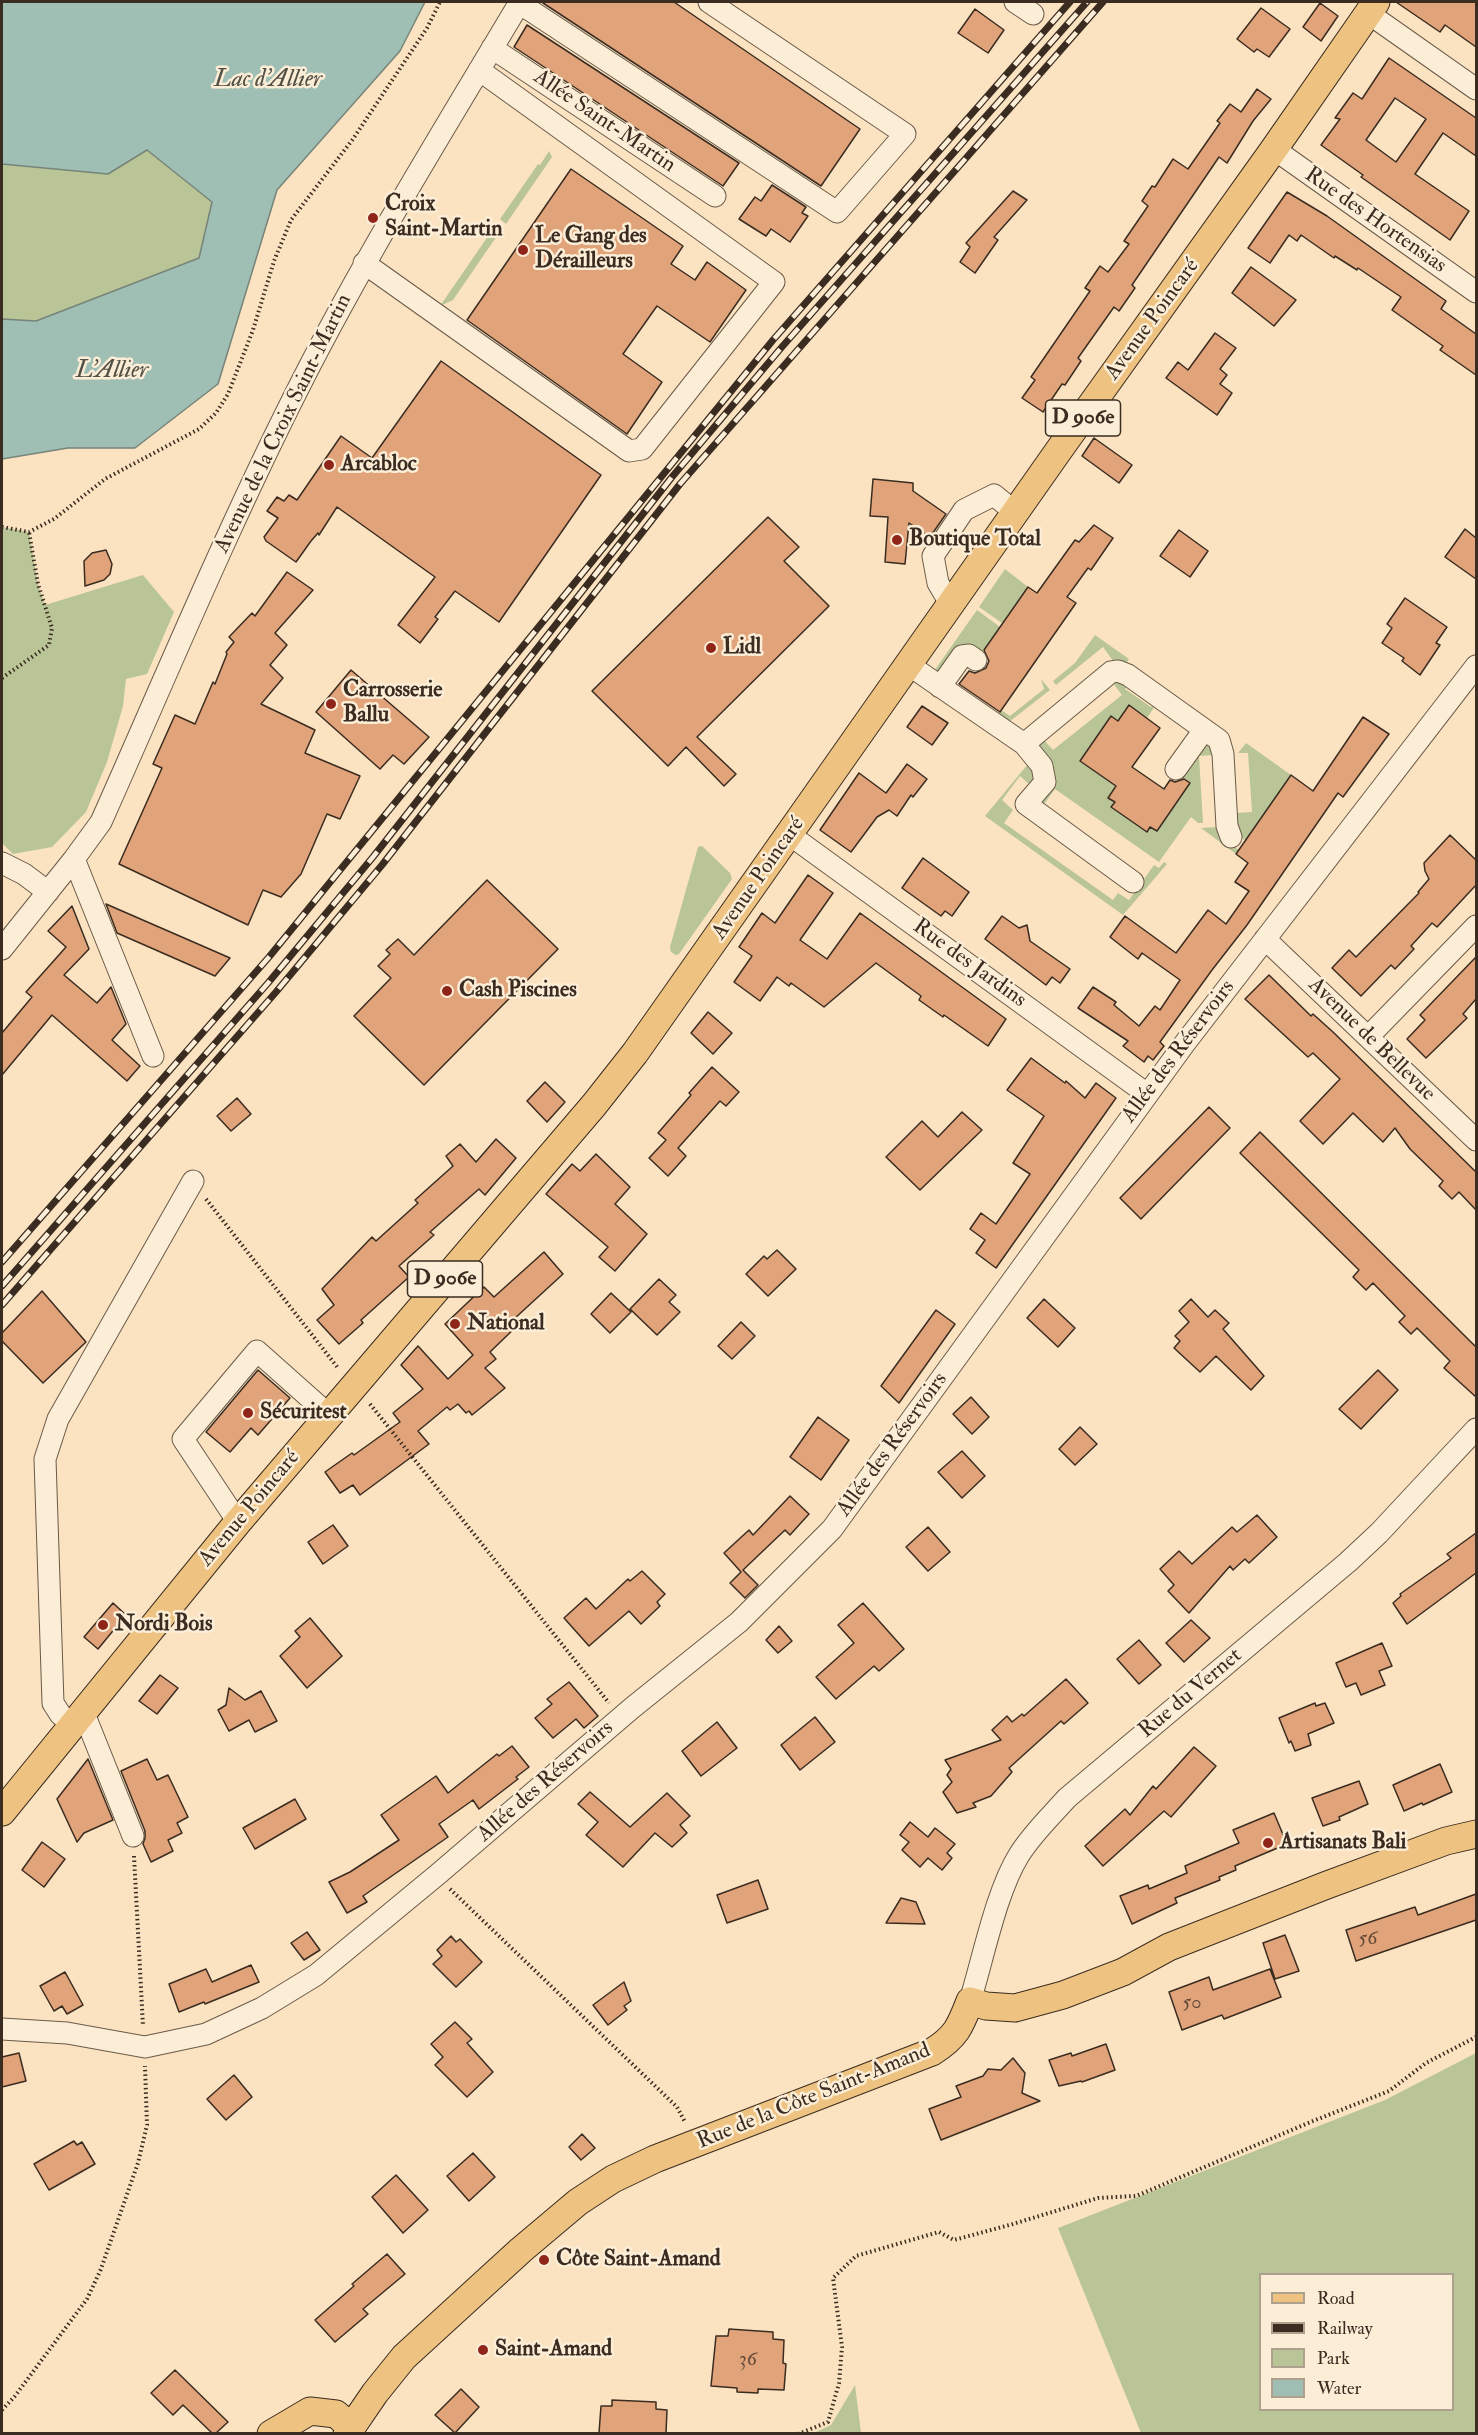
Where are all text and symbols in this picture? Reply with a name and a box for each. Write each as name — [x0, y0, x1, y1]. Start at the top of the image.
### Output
street label: Allée Saint-Martin — [528, 65, 680, 179]
water label: Lac d'Allier — [214, 67, 322, 95]
street label: Rue des Hortensias — [1299, 162, 1451, 280]
place label: Croix Saint-Martin — [385, 192, 503, 243]
marker: Croix Saint-Martin — [366, 211, 380, 225]
place label: Le Gang des Dérailleurs — [535, 224, 647, 276]
marker: Le Gang des Dérailleurs — [516, 243, 530, 257]
street label: Avenue Poincaré — [1100, 254, 1206, 386]
street label: Avenue de la Croix Saint-Martin — [210, 290, 358, 558]
water label: L'Allier — [76, 358, 148, 386]
road number: D 906e — [1046, 400, 1120, 436]
place label: Arcabloc — [341, 452, 417, 478]
marker: Arcabloc — [322, 458, 336, 472]
place label: Boutique Total — [909, 527, 1041, 553]
marker: Boutique Total — [890, 533, 904, 547]
place label: Lidl — [723, 635, 761, 661]
marker: Lidl — [704, 641, 718, 655]
place label: Carrosserie Ballu — [343, 678, 442, 730]
marker: Carrosserie Ballu — [324, 697, 338, 711]
street label: Avenue Poincaré — [707, 813, 811, 945]
street label: Rue des Jardins — [907, 914, 1031, 1014]
street label: Avenue de Bellevue — [1302, 972, 1440, 1108]
street label: Allée des Réservoirs — [1117, 975, 1241, 1129]
place label: Cash Piscines — [459, 978, 577, 1004]
marker: Cash Piscines — [440, 984, 454, 998]
road number: D 906e — [408, 1261, 482, 1297]
place label: National — [467, 1311, 545, 1337]
marker: National — [448, 1317, 462, 1331]
street label: Allée des Réservoirs — [832, 1368, 954, 1522]
place label: Sécuritest — [260, 1400, 347, 1426]
marker: Sécuritest — [241, 1406, 255, 1420]
street label: Avenue Poincaré — [194, 1446, 306, 1572]
place label: Nordi Bois — [115, 1612, 212, 1638]
marker: Nordi Bois — [96, 1618, 110, 1632]
street label: Rue du Vernet — [1134, 1643, 1248, 1745]
street label: Allée des Réservoirs — [473, 1716, 619, 1848]
place label: Artisanats Bali — [1280, 1830, 1406, 1856]
marker: Artisanats Bali — [1261, 1836, 1275, 1850]
house number: 56 — [1359, 1928, 1377, 1952]
house number: 50 — [1183, 1992, 1201, 2016]
street label: Rue de la Côte Saint-Amand — [693, 2038, 935, 2156]
place label: Côte Saint-Amand — [556, 2247, 721, 2273]
marker: Côte Saint-Amand — [537, 2253, 551, 2267]
legend — [1259, 2273, 1454, 2411]
text: Road — [1317, 2287, 1355, 2310]
text: Railway — [1317, 2317, 1373, 2340]
place label: Saint-Amand — [495, 2337, 612, 2363]
marker: Saint-Amand — [476, 2343, 490, 2357]
text: Park — [1317, 2347, 1350, 2370]
house number: 36 — [739, 2349, 757, 2373]
text: Water — [1317, 2377, 1361, 2400]

